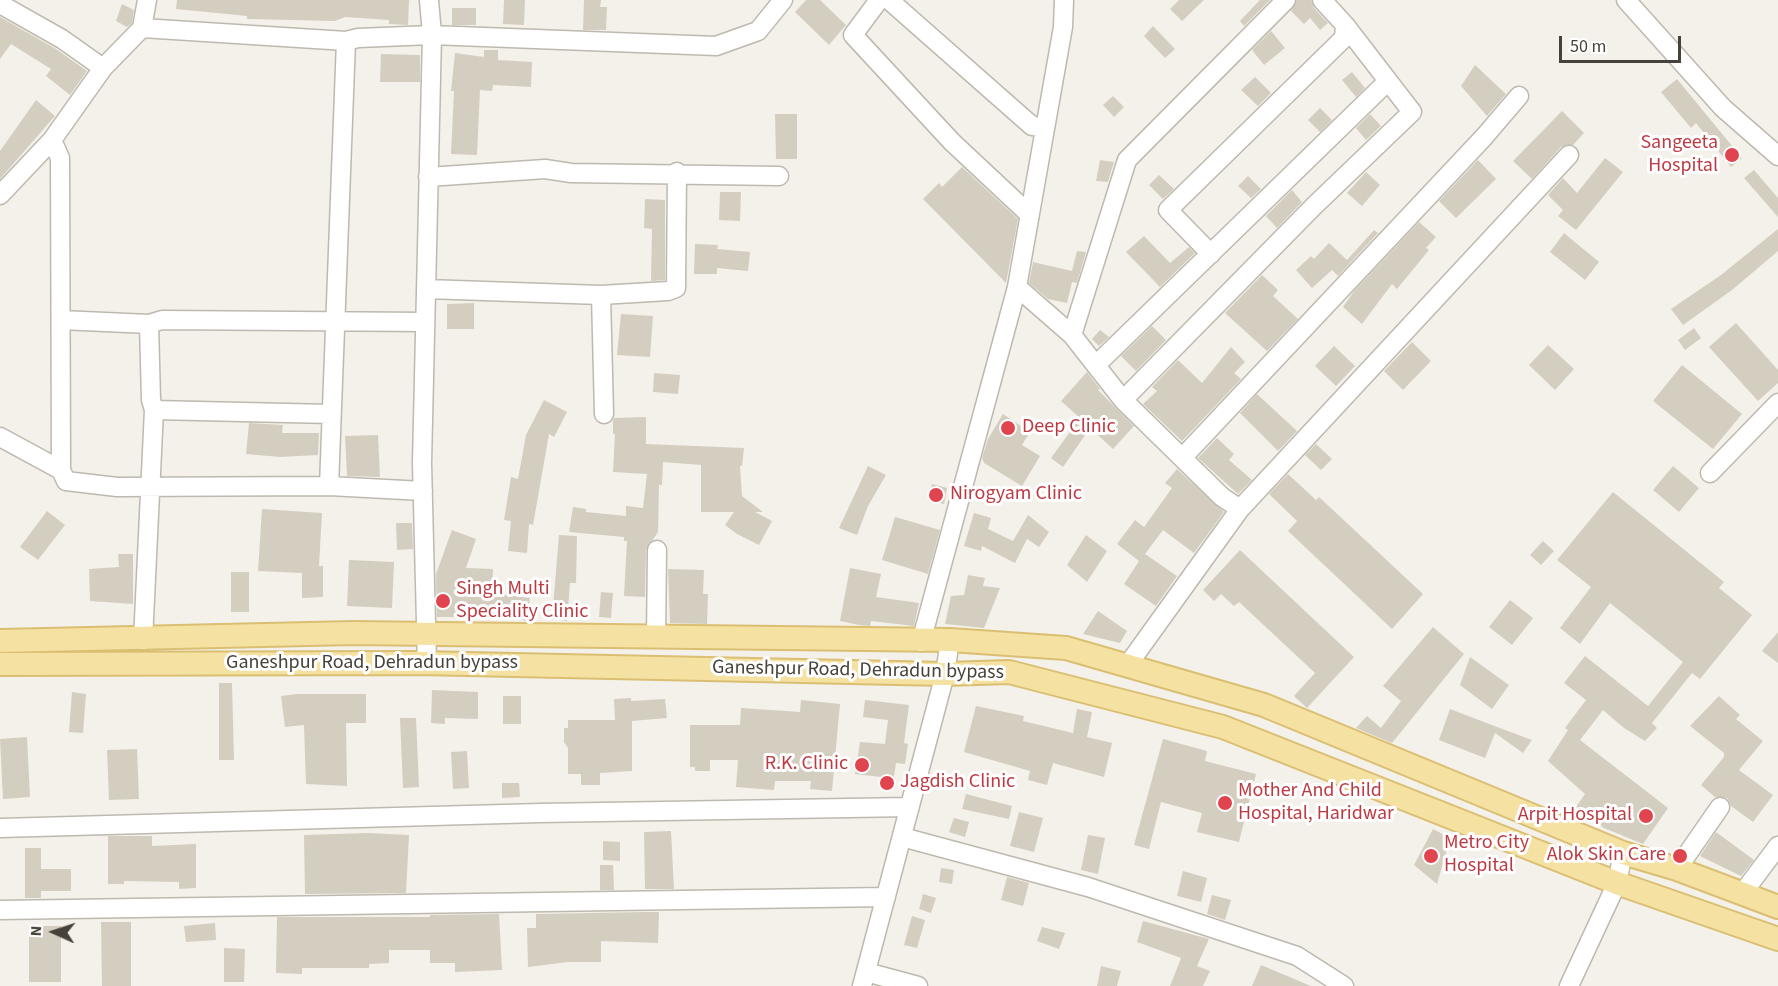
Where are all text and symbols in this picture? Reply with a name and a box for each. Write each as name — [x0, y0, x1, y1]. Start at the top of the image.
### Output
scale bar — [1562, 24, 1684, 62]
text: 50 m — [1570, 34, 1606, 59]
place label: Sangeeta Hospital — [1640, 132, 1718, 179]
marker: Sangeeta Hospital — [1723, 146, 1741, 164]
place label: Deep Clinic — [1022, 416, 1116, 440]
marker: Deep Clinic — [999, 419, 1017, 437]
place label: Nirogyam Clinic — [950, 483, 1082, 507]
marker: Nirogyam Clinic — [927, 486, 945, 504]
place label: Singh Multi Speciality Clinic — [456, 578, 588, 625]
marker: Singh Multi Speciality Clinic — [434, 592, 452, 610]
street label: Ganeshpur Road, Dehradun bypass — [226, 652, 518, 676]
street label: Ganeshpur Road, Dehradun bypass — [712, 656, 1004, 686]
place label: R.K. Clinic — [765, 753, 848, 777]
marker: R.K. Clinic — [853, 756, 871, 774]
place label: Jagdish Clinic — [900, 771, 1015, 795]
marker: Jagdish Clinic — [878, 774, 896, 792]
place label: Mother And Child Hospital, Haridwar — [1238, 780, 1394, 827]
marker: Mother And Child Hospital, Haridwar — [1216, 794, 1234, 812]
place label: Arpit Hospital — [1518, 804, 1632, 828]
marker: Arpit Hospital — [1637, 807, 1655, 825]
place label: Metro City Hospital — [1444, 832, 1529, 879]
place label: Alok Skin Care — [1547, 844, 1666, 868]
marker: Metro City Hospital — [1422, 847, 1440, 865]
marker: Alok Skin Care — [1671, 847, 1689, 865]
north arrow — [24, 902, 84, 962]
text: N — [25, 925, 47, 937]

